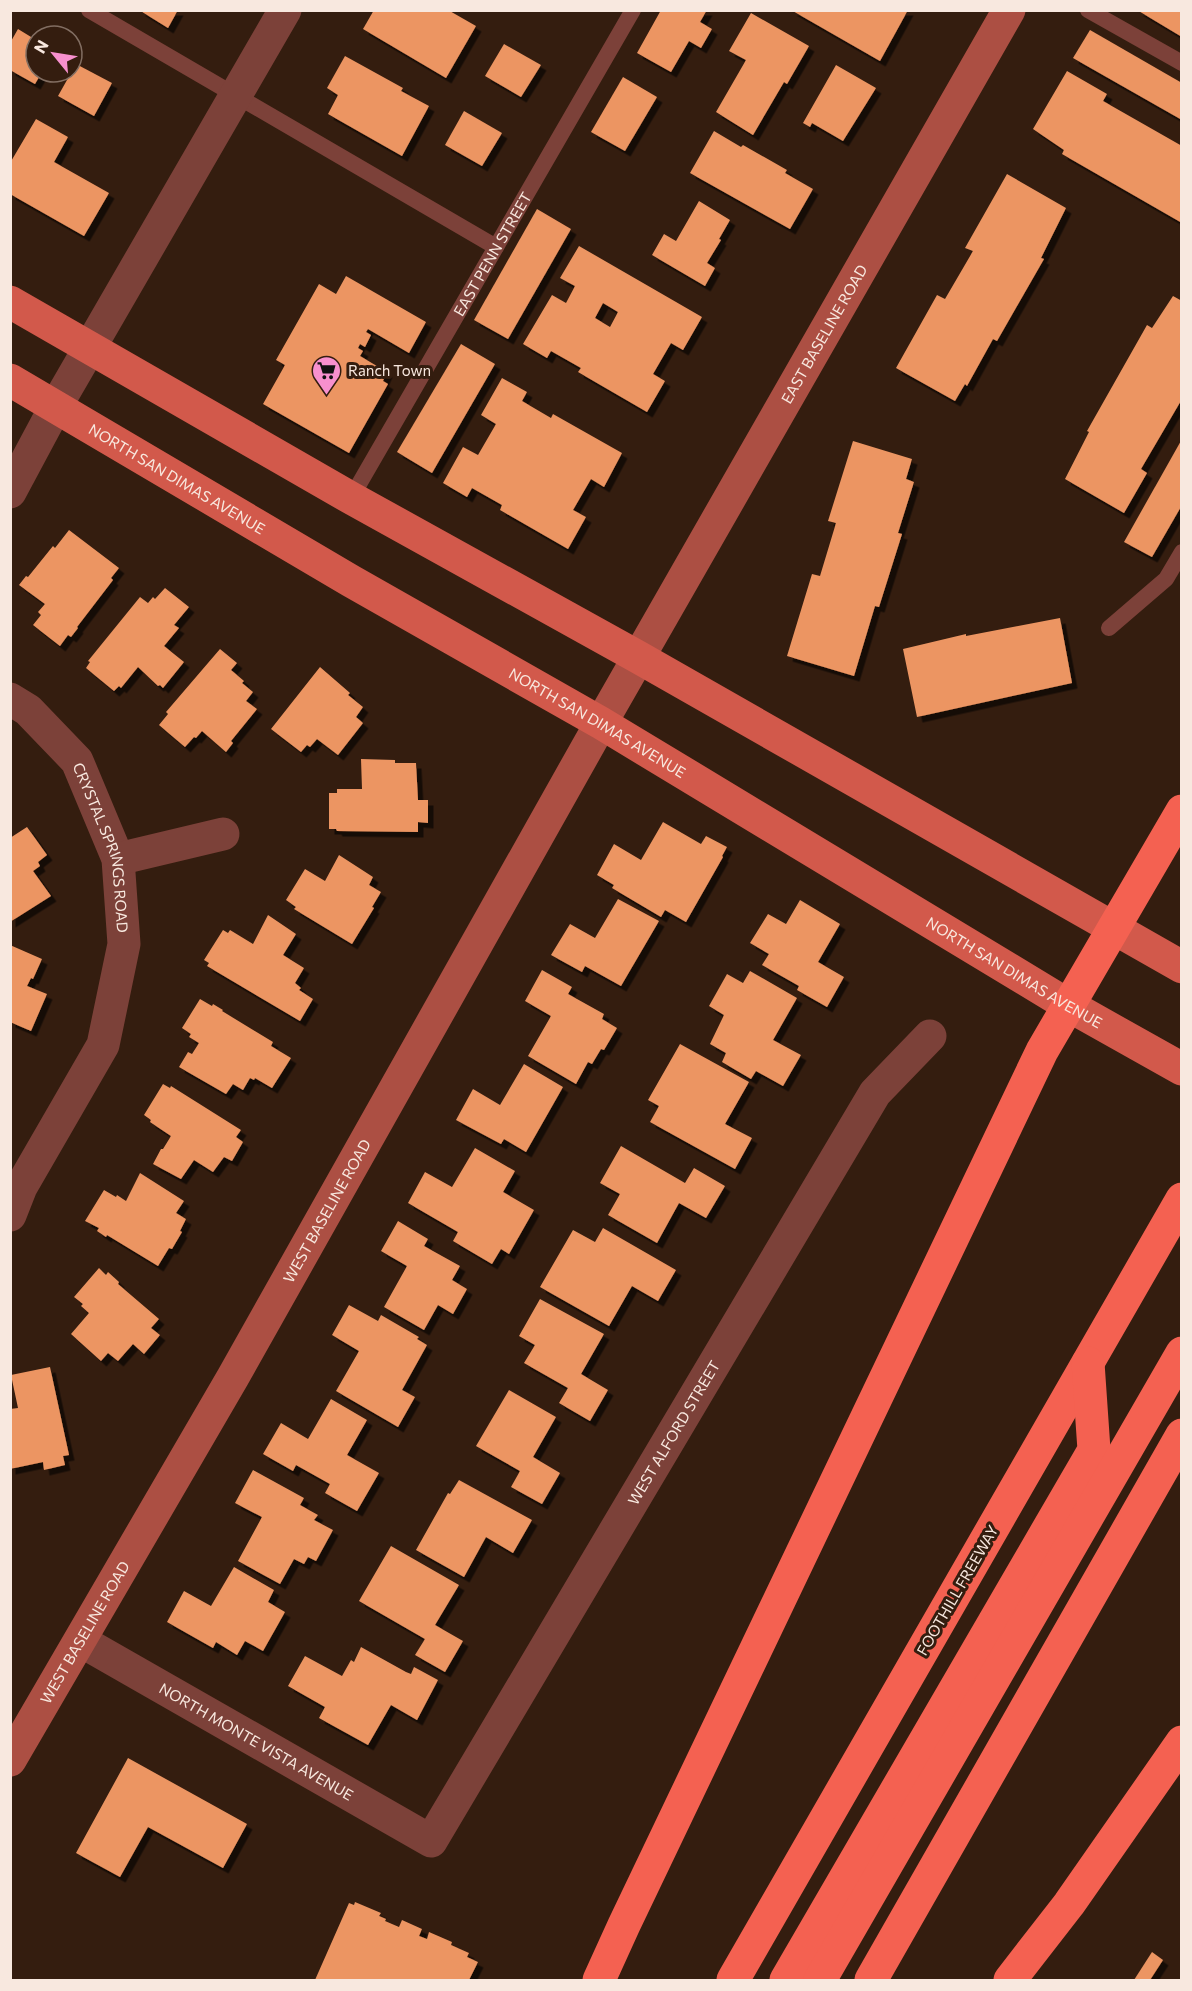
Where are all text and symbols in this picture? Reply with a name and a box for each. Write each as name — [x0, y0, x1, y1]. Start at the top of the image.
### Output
north arrow — [24, 24, 84, 84]
text: N — [29, 36, 52, 56]
street label: EAST PENN STREET — [449, 188, 535, 319]
street label: EAST BASELINE ROAD — [777, 261, 871, 406]
supermarket icon: Ranch Town — [311, 354, 343, 396]
place label: Ranch Town — [348, 361, 431, 379]
street label: NORTH SAN DIMAS AVENUE — [86, 420, 269, 538]
street label: NORTH SAN DIMAS AVENUE — [506, 664, 689, 781]
street label: CRYSTAL SPRINGS ROAD — [70, 760, 132, 933]
street label: NORTH SAN DIMAS AVENUE — [923, 913, 1106, 1032]
street label: WEST BASELINE ROAD — [279, 1136, 374, 1286]
street label: WEST ALFORD STREET — [624, 1357, 723, 1508]
street label: FOOTHILL FREEWAY — [912, 1522, 1002, 1658]
street label: WEST BASELINE ROAD — [36, 1558, 133, 1707]
street label: NORTH MONTE VISTA AVENUE — [156, 1679, 357, 1804]

